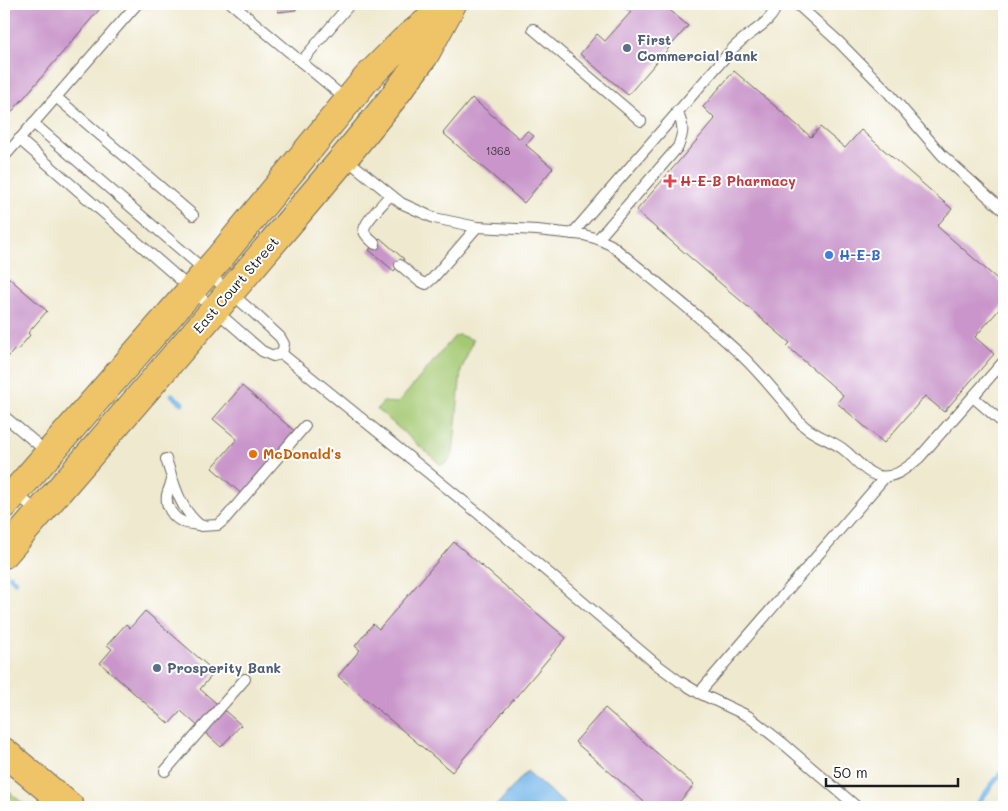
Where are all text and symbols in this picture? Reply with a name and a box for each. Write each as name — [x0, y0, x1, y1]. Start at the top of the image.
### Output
place label: First Commercial Bank — [637, 30, 758, 65]
marker: First Commercial Bank — [621, 42, 633, 54]
house number: 1368 — [486, 143, 511, 158]
place label: H-E-B Pharmacy — [680, 171, 796, 190]
marker: H-E-B Pharmacy — [664, 175, 676, 187]
street label: East Court Street — [188, 232, 283, 337]
place label: H-E-B — [839, 245, 880, 264]
marker: H-E-B — [823, 249, 835, 261]
place label: McDonald's — [263, 444, 341, 463]
marker: McDonald's — [247, 448, 259, 460]
place label: Prosperity Bank — [167, 658, 281, 677]
marker: Prosperity Bank — [151, 662, 163, 674]
scale bar — [826, 756, 958, 788]
text: 50 m — [833, 762, 868, 782]

